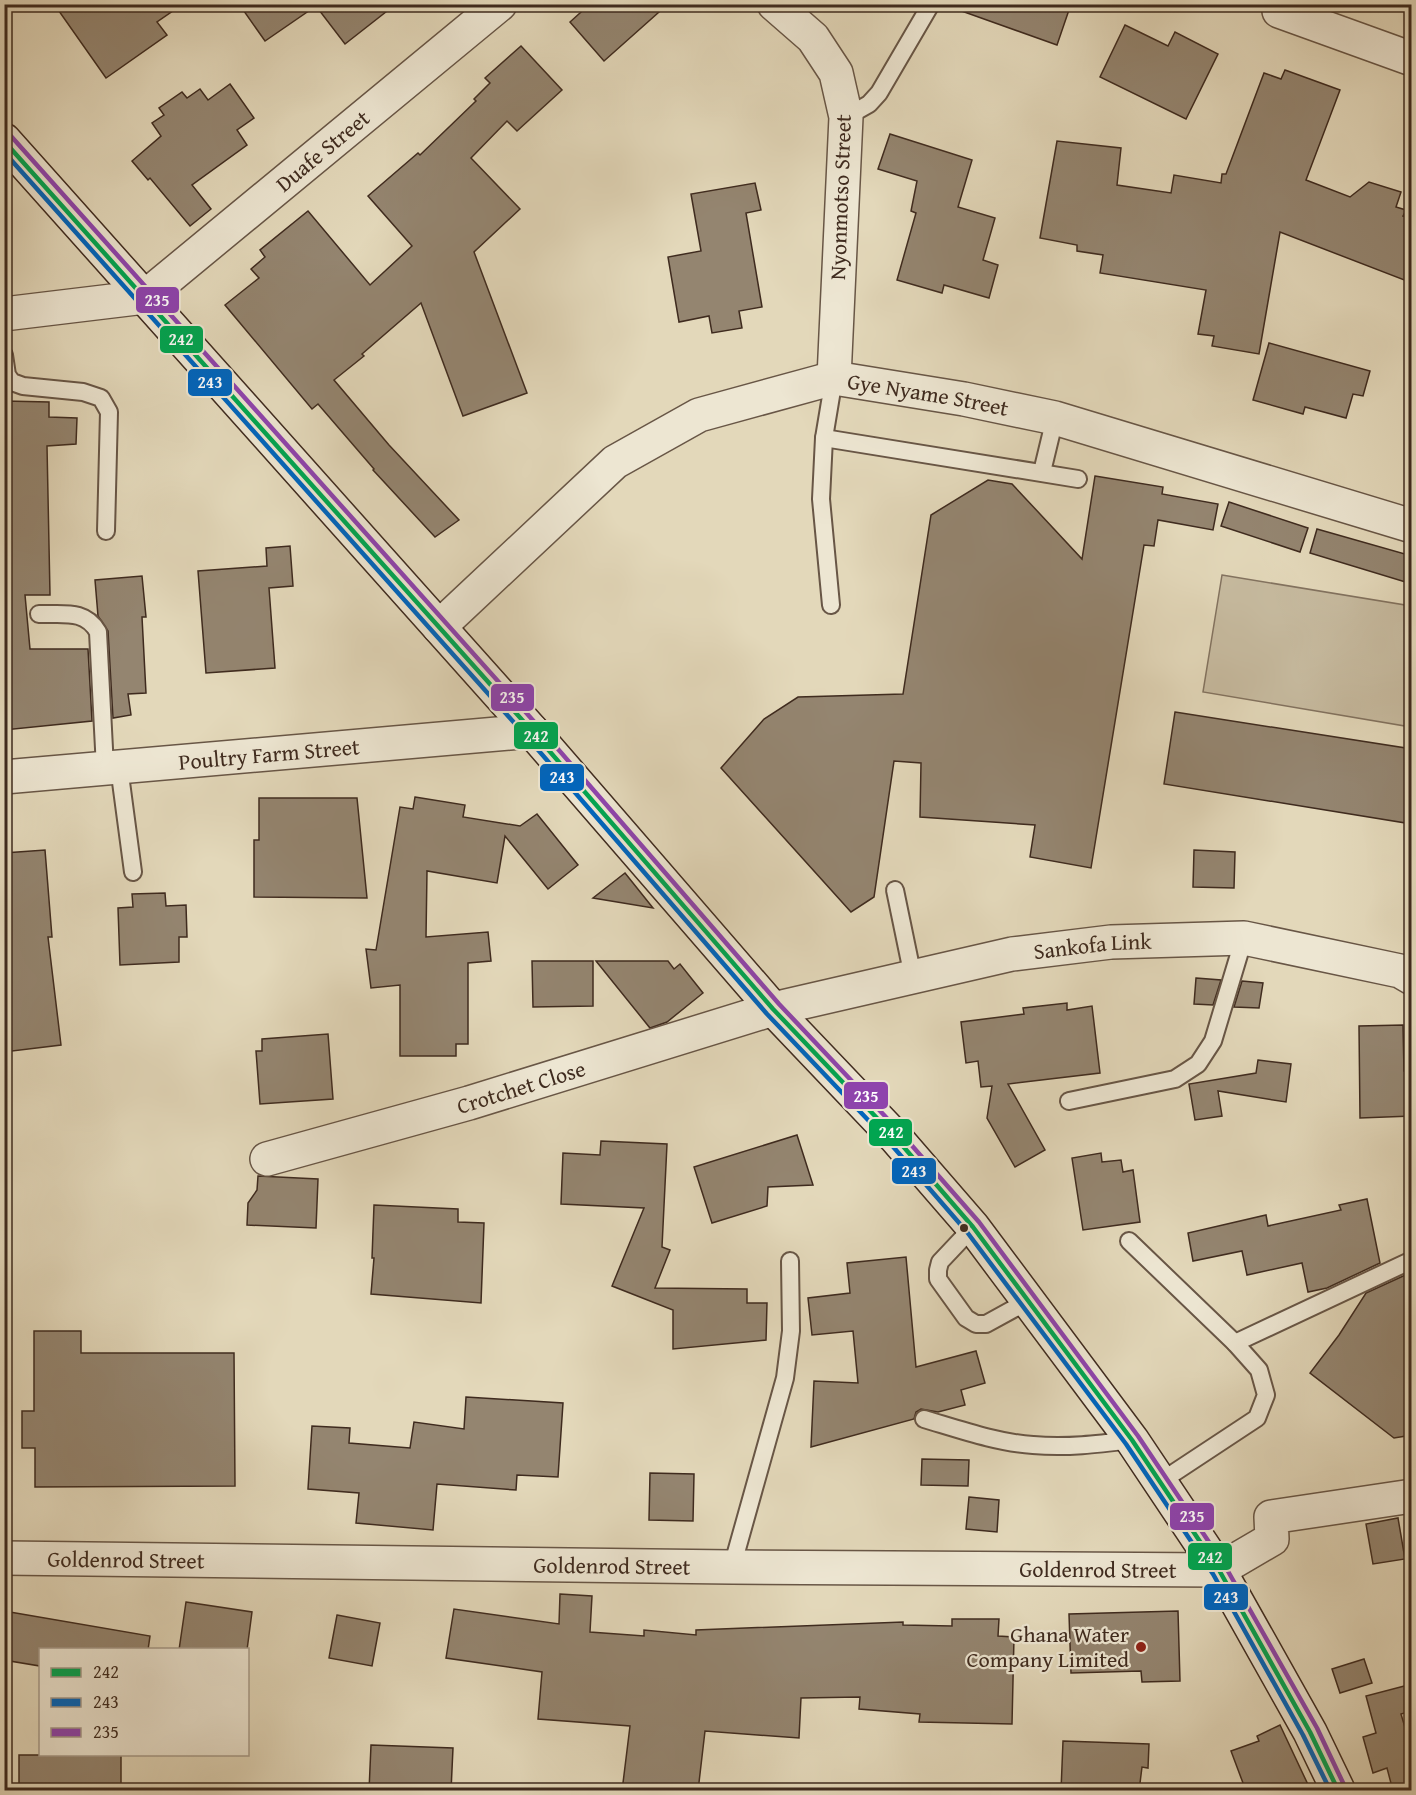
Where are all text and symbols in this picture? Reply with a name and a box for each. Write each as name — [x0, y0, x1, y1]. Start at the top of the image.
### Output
street label: Duafe Street — [268, 102, 377, 199]
street label: Nyonmotso Street — [821, 113, 859, 280]
line badge: 235 — [135, 286, 180, 314]
text: 235 — [145, 288, 169, 312]
line badge: 242 — [159, 325, 204, 354]
text: 242 — [169, 327, 193, 351]
street label: Gye Nyame Street — [845, 364, 1012, 424]
line badge: 243 — [187, 368, 233, 397]
text: 243 — [198, 370, 222, 394]
line badge: 235 — [490, 683, 535, 712]
text: 235 — [500, 685, 524, 709]
line badge: 242 — [513, 721, 559, 750]
text: 242 — [524, 724, 548, 748]
street label: Poultry Farm Street — [177, 730, 361, 778]
line badge: 243 — [539, 763, 585, 792]
text: 243 — [550, 765, 574, 789]
street label: Sankofa Link — [1032, 925, 1153, 967]
street label: Crotchet Close — [453, 1052, 589, 1122]
line badge: 235 — [843, 1081, 889, 1110]
text: 235 — [854, 1084, 878, 1108]
line badge: 242 — [868, 1118, 913, 1147]
text: 242 — [879, 1120, 903, 1144]
line badge: 243 — [891, 1157, 937, 1185]
text: 243 — [902, 1159, 926, 1183]
unlabelled marker — [958, 1222, 970, 1234]
line badge: 235 — [1169, 1502, 1215, 1531]
text: 235 — [1180, 1504, 1204, 1528]
line badge: 242 — [1187, 1542, 1233, 1571]
street label: Goldenrod Street — [47, 1543, 205, 1576]
text: 242 — [1198, 1545, 1222, 1569]
street label: Goldenrod Street — [533, 1549, 691, 1582]
street label: Goldenrod Street — [1019, 1553, 1177, 1586]
line badge: 243 — [1203, 1583, 1249, 1611]
text: 243 — [1214, 1585, 1238, 1609]
place label: Ghana Water Company Limited — [967, 1618, 1129, 1675]
marker: Ghana Water Company Limited — [1134, 1640, 1148, 1654]
legend — [39, 1648, 249, 1756]
text: 242 — [93, 1658, 119, 1685]
text: 243 — [93, 1688, 119, 1715]
text: 235 — [93, 1718, 119, 1745]

